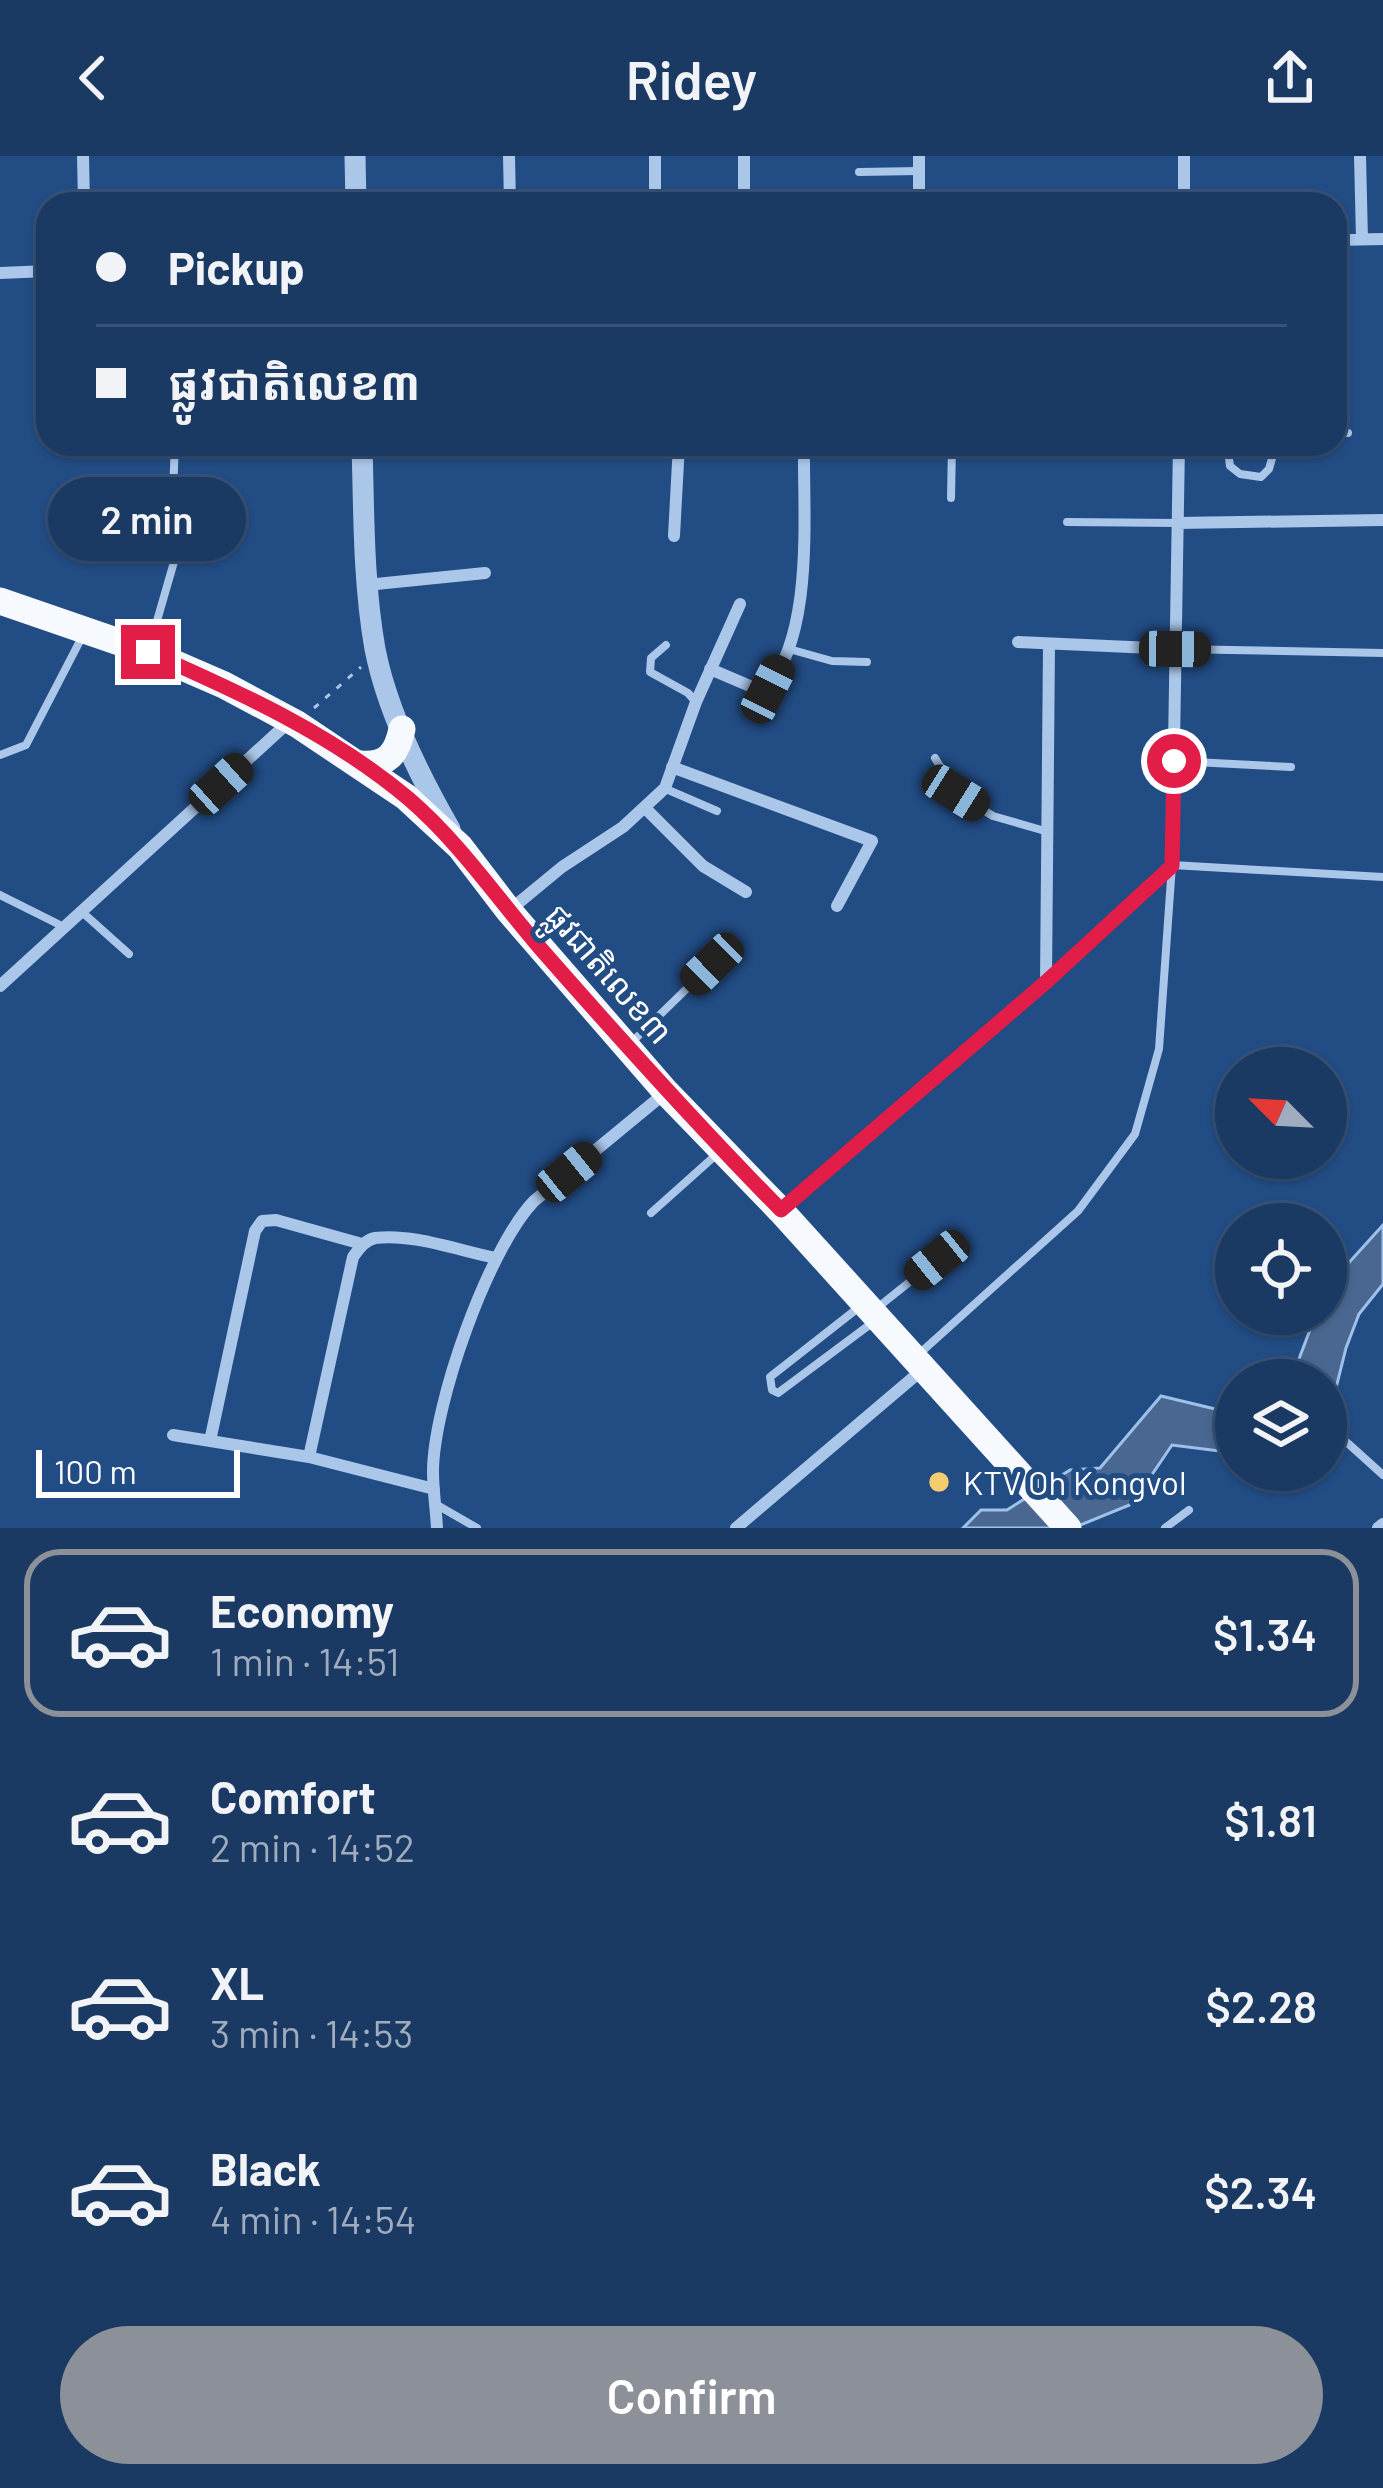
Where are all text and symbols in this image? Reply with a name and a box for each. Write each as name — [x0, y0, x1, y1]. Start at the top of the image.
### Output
icon: back — [60, 45, 126, 111]
icon: share — [1257, 45, 1323, 111]
text: Ridey — [626, 46, 757, 111]
text: Pickup — [168, 240, 305, 294]
text: ផ្លូវជាតិលេខ៣ — [168, 355, 421, 409]
callout: 2 min — [49, 478, 247, 562]
text: 2 min — [101, 495, 193, 542]
route end — [121, 625, 175, 679]
car — [1139, 630, 1211, 668]
car — [736, 649, 800, 729]
route start — [1147, 734, 1201, 788]
car — [182, 747, 260, 821]
car — [916, 759, 996, 827]
street label: ផ្លូវជាតិលេខ៣ — [530, 895, 682, 1058]
car — [674, 926, 750, 1002]
north arrow — [1215, 1047, 1347, 1179]
map controls — [1215, 1047, 1347, 1491]
car — [530, 1135, 608, 1209]
button: locate — [1215, 1203, 1347, 1335]
car — [898, 1223, 976, 1297]
button: layers — [1215, 1359, 1347, 1491]
scale bar — [36, 1444, 240, 1497]
text: 100 m — [54, 1451, 137, 1491]
place label: KTV Oh Kongvol — [963, 1462, 1187, 1502]
marker: KTV Oh Kongvol — [926, 1469, 952, 1495]
icon: car — [66, 1579, 174, 1687]
text: Economy — [210, 1583, 394, 1637]
text: $1.34 — [1213, 1606, 1317, 1660]
text: 1 min · 14:51 — [210, 1637, 399, 1684]
icon: car — [66, 1765, 174, 1873]
text: Comfort — [210, 1769, 376, 1823]
text: $1.81 — [1224, 1792, 1317, 1846]
text: 2 min · 14:52 — [210, 1823, 415, 1870]
icon: car — [66, 1951, 174, 2059]
text: XL — [210, 1955, 264, 2009]
text: $2.28 — [1206, 1978, 1317, 2032]
text: 3 min · 14:53 — [210, 2009, 413, 2056]
icon: car — [66, 2137, 174, 2245]
text: Black — [210, 2141, 321, 2195]
text: $2.34 — [1204, 2164, 1317, 2218]
text: 4 min · 14:54 — [210, 2195, 416, 2242]
button: Confirm — [60, 2326, 1323, 2464]

